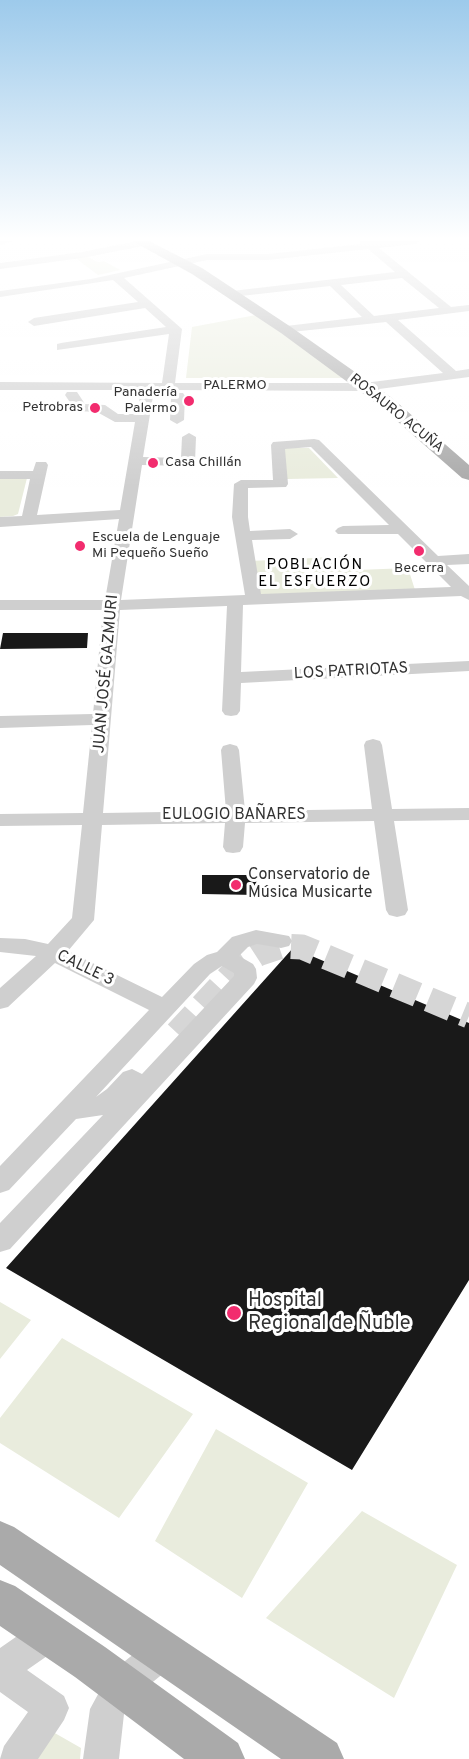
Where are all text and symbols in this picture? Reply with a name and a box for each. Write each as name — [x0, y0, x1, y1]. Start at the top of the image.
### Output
street label: ROSAURO ACUÑA — [346, 371, 446, 457]
street label: PALERMO — [203, 378, 267, 394]
place label: Panadería Palermo — [113, 385, 177, 418]
marker: Panadería Palermo — [182, 394, 196, 408]
place label: Petrobras — [22, 400, 83, 416]
marker: Petrobras — [88, 401, 102, 415]
place label: Casa Chillán — [165, 455, 242, 471]
marker: Casa Chillán — [146, 456, 160, 470]
place label: Escuela de Lenguaje Mi Pequeño Sueño — [92, 530, 220, 562]
marker: Escuela de Lenguaje Mi Pequeño Sueño — [73, 539, 87, 553]
marker: Becerra — [412, 544, 426, 558]
district label: POBLACIÓN EL ESFUERZO — [258, 557, 372, 592]
place label: Becerra — [394, 561, 444, 577]
street label: JUAN JOSÉ GAZMURI — [91, 594, 123, 754]
street label: LOS PATRIOTAS — [293, 659, 409, 685]
street label: EULOGIO BAÑARES — [162, 806, 306, 826]
place label: Conservatorio de Música Musicarte — [248, 866, 372, 904]
marker: Conservatorio de Música Musicarte — [229, 878, 243, 892]
street label: CALLE 3 — [53, 947, 117, 991]
place label: Hospital Regional de Ñuble — [248, 1290, 410, 1337]
marker: Hospital Regional de Ñuble — [225, 1304, 243, 1322]

